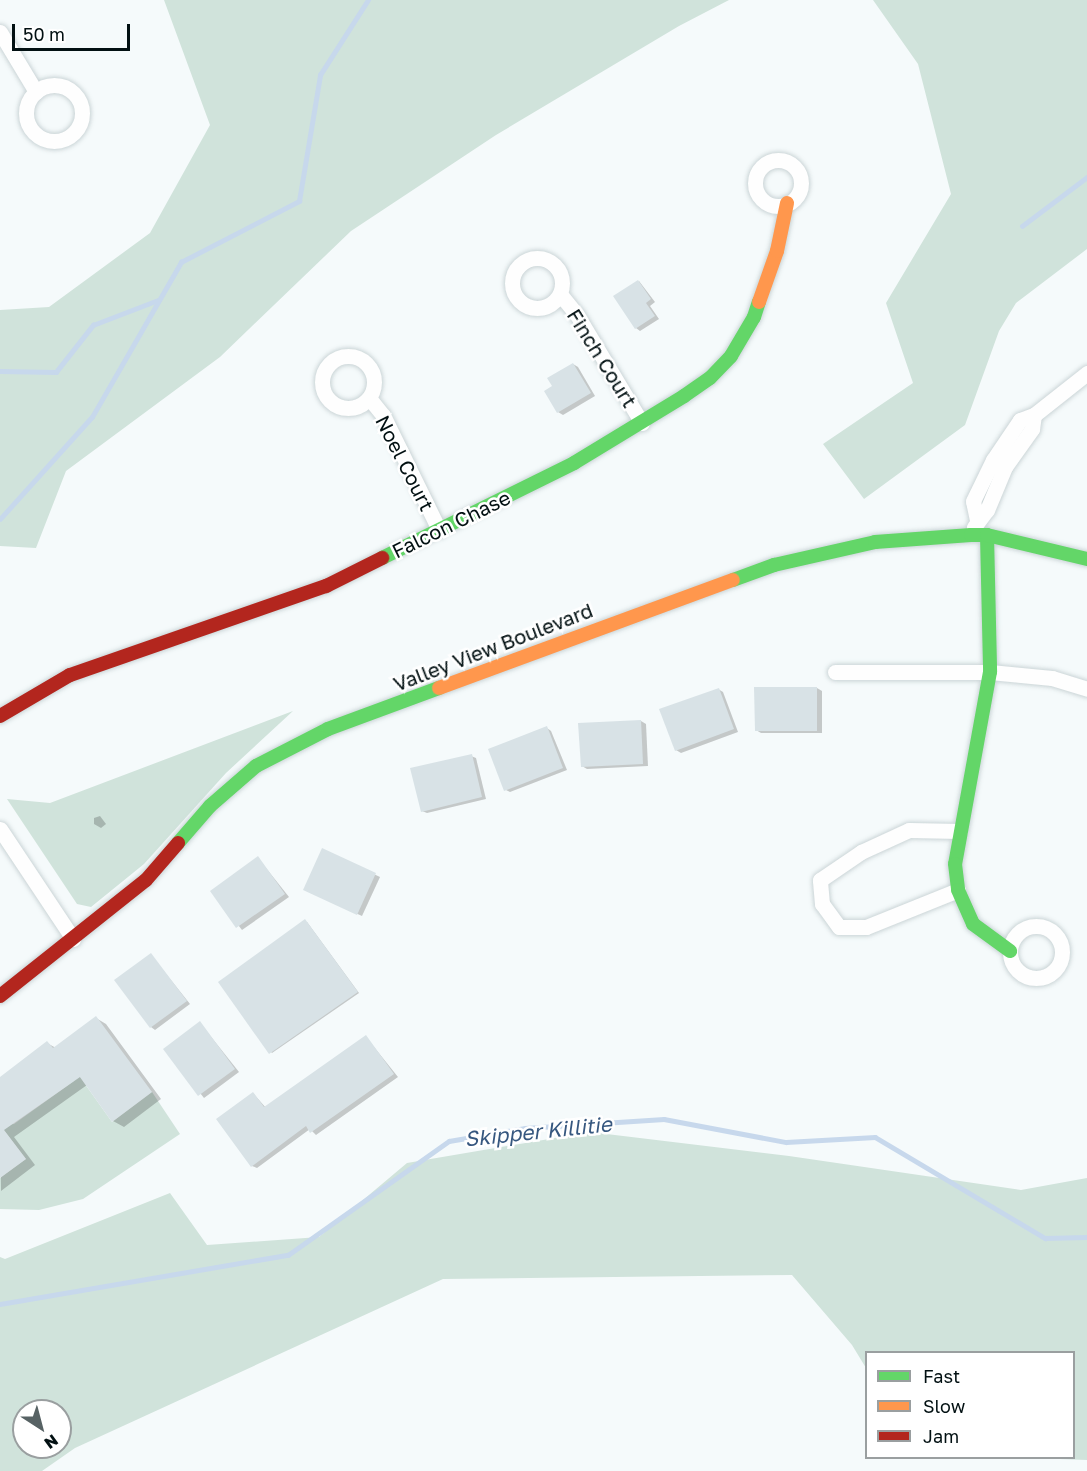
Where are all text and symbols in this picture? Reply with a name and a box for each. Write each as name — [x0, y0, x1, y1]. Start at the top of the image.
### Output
scale bar — [15, 12, 134, 50]
text: 50 m — [23, 23, 65, 45]
street label: Finch Court — [562, 304, 642, 412]
street label: Noel Court — [371, 411, 439, 515]
street label: Falcon Chase — [388, 485, 514, 563]
street label: Valley View Boulevard — [390, 598, 596, 696]
water label: Skipper Killitie — [463, 1111, 613, 1151]
legend — [865, 1351, 1075, 1459]
text: Fast — [923, 1365, 960, 1387]
text: Slow — [923, 1395, 965, 1417]
north arrow — [12, 1399, 72, 1459]
text: Jam — [923, 1425, 959, 1447]
text: N — [41, 1430, 62, 1454]

